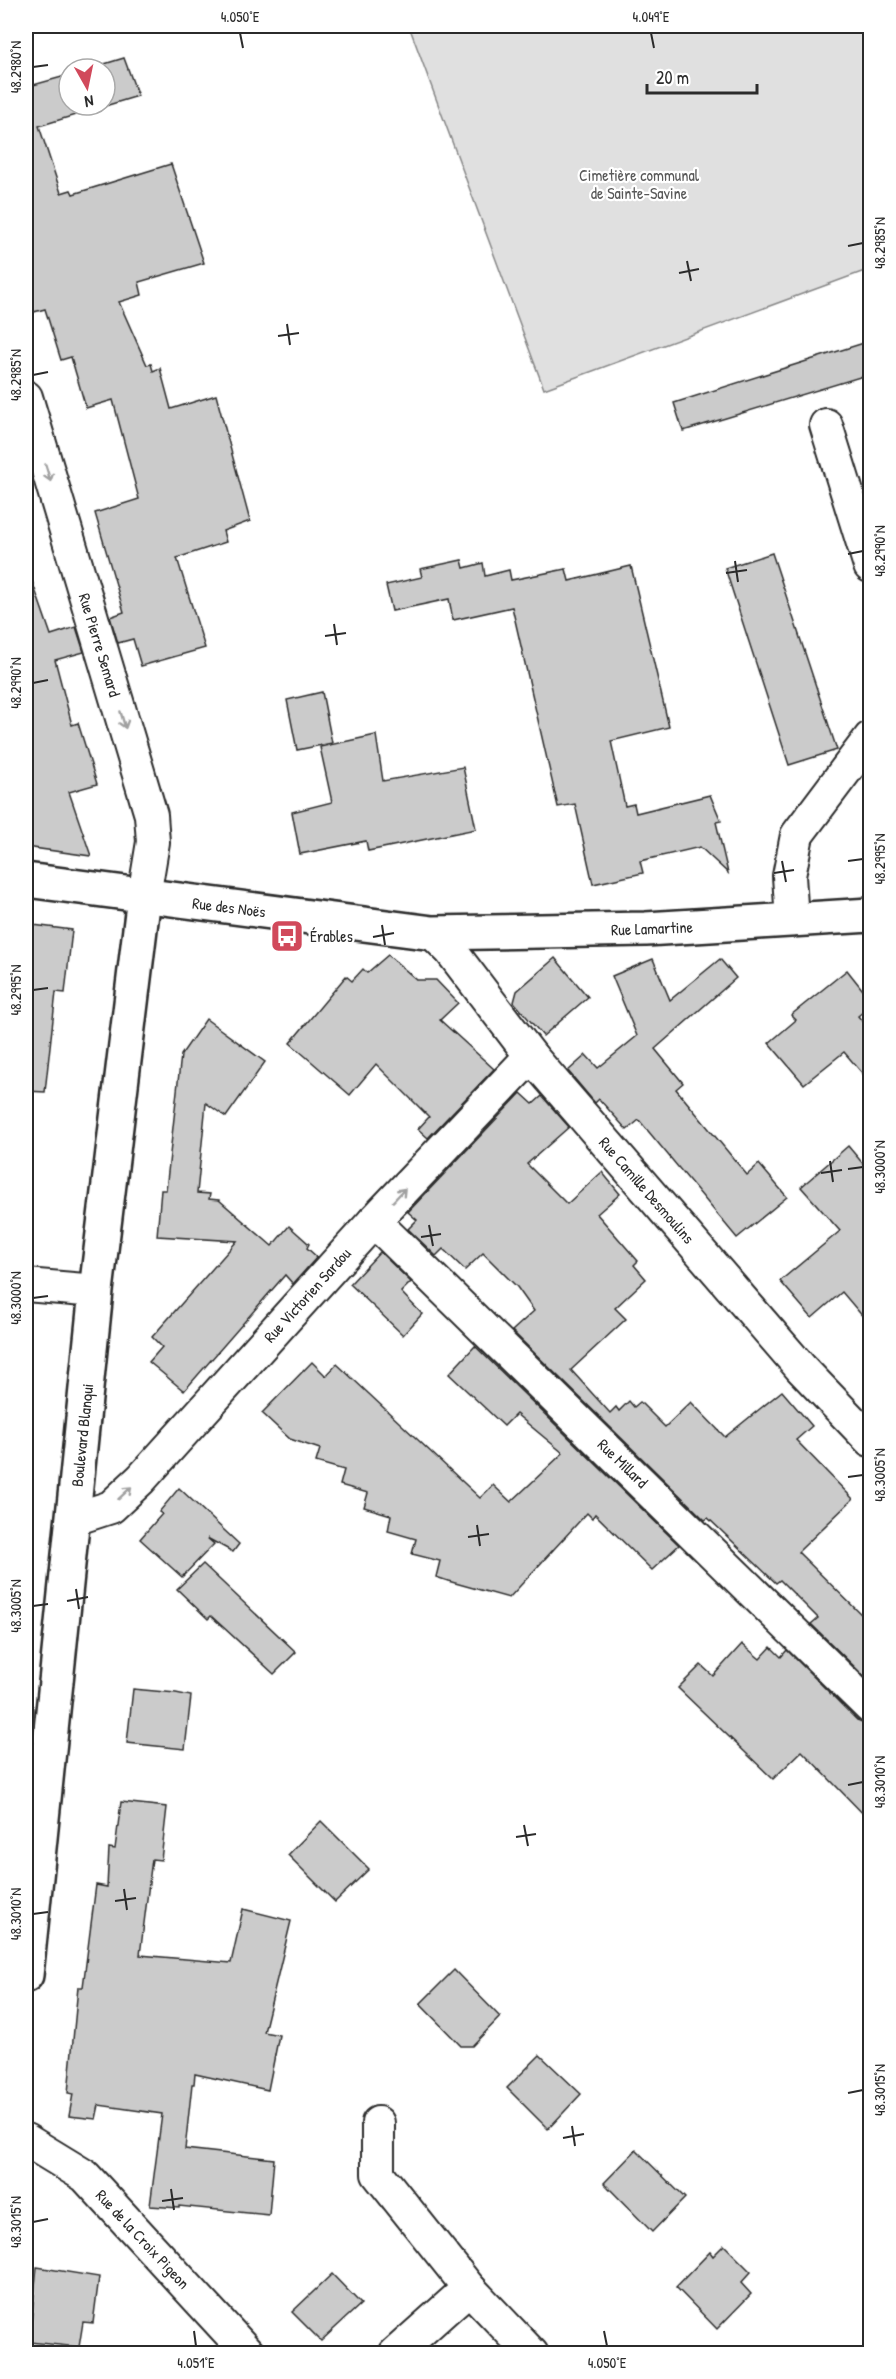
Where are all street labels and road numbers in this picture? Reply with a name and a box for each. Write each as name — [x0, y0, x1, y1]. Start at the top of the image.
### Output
street label: Rue Pierre Semard — [74, 591, 126, 699]
street label: Rue des Noës — [191, 892, 267, 922]
street label: Rue Lamartine — [611, 916, 694, 940]
street label: Rue Camille Desmoulins — [594, 1132, 700, 1248]
street label: Rue Victorien Sardou — [259, 1242, 356, 1347]
street label: Boulevard Blanqui — [66, 1382, 98, 1488]
street label: Rue Millard — [593, 1433, 653, 1493]
street label: Rue de la Croix Pigeon — [91, 2185, 195, 2293]

